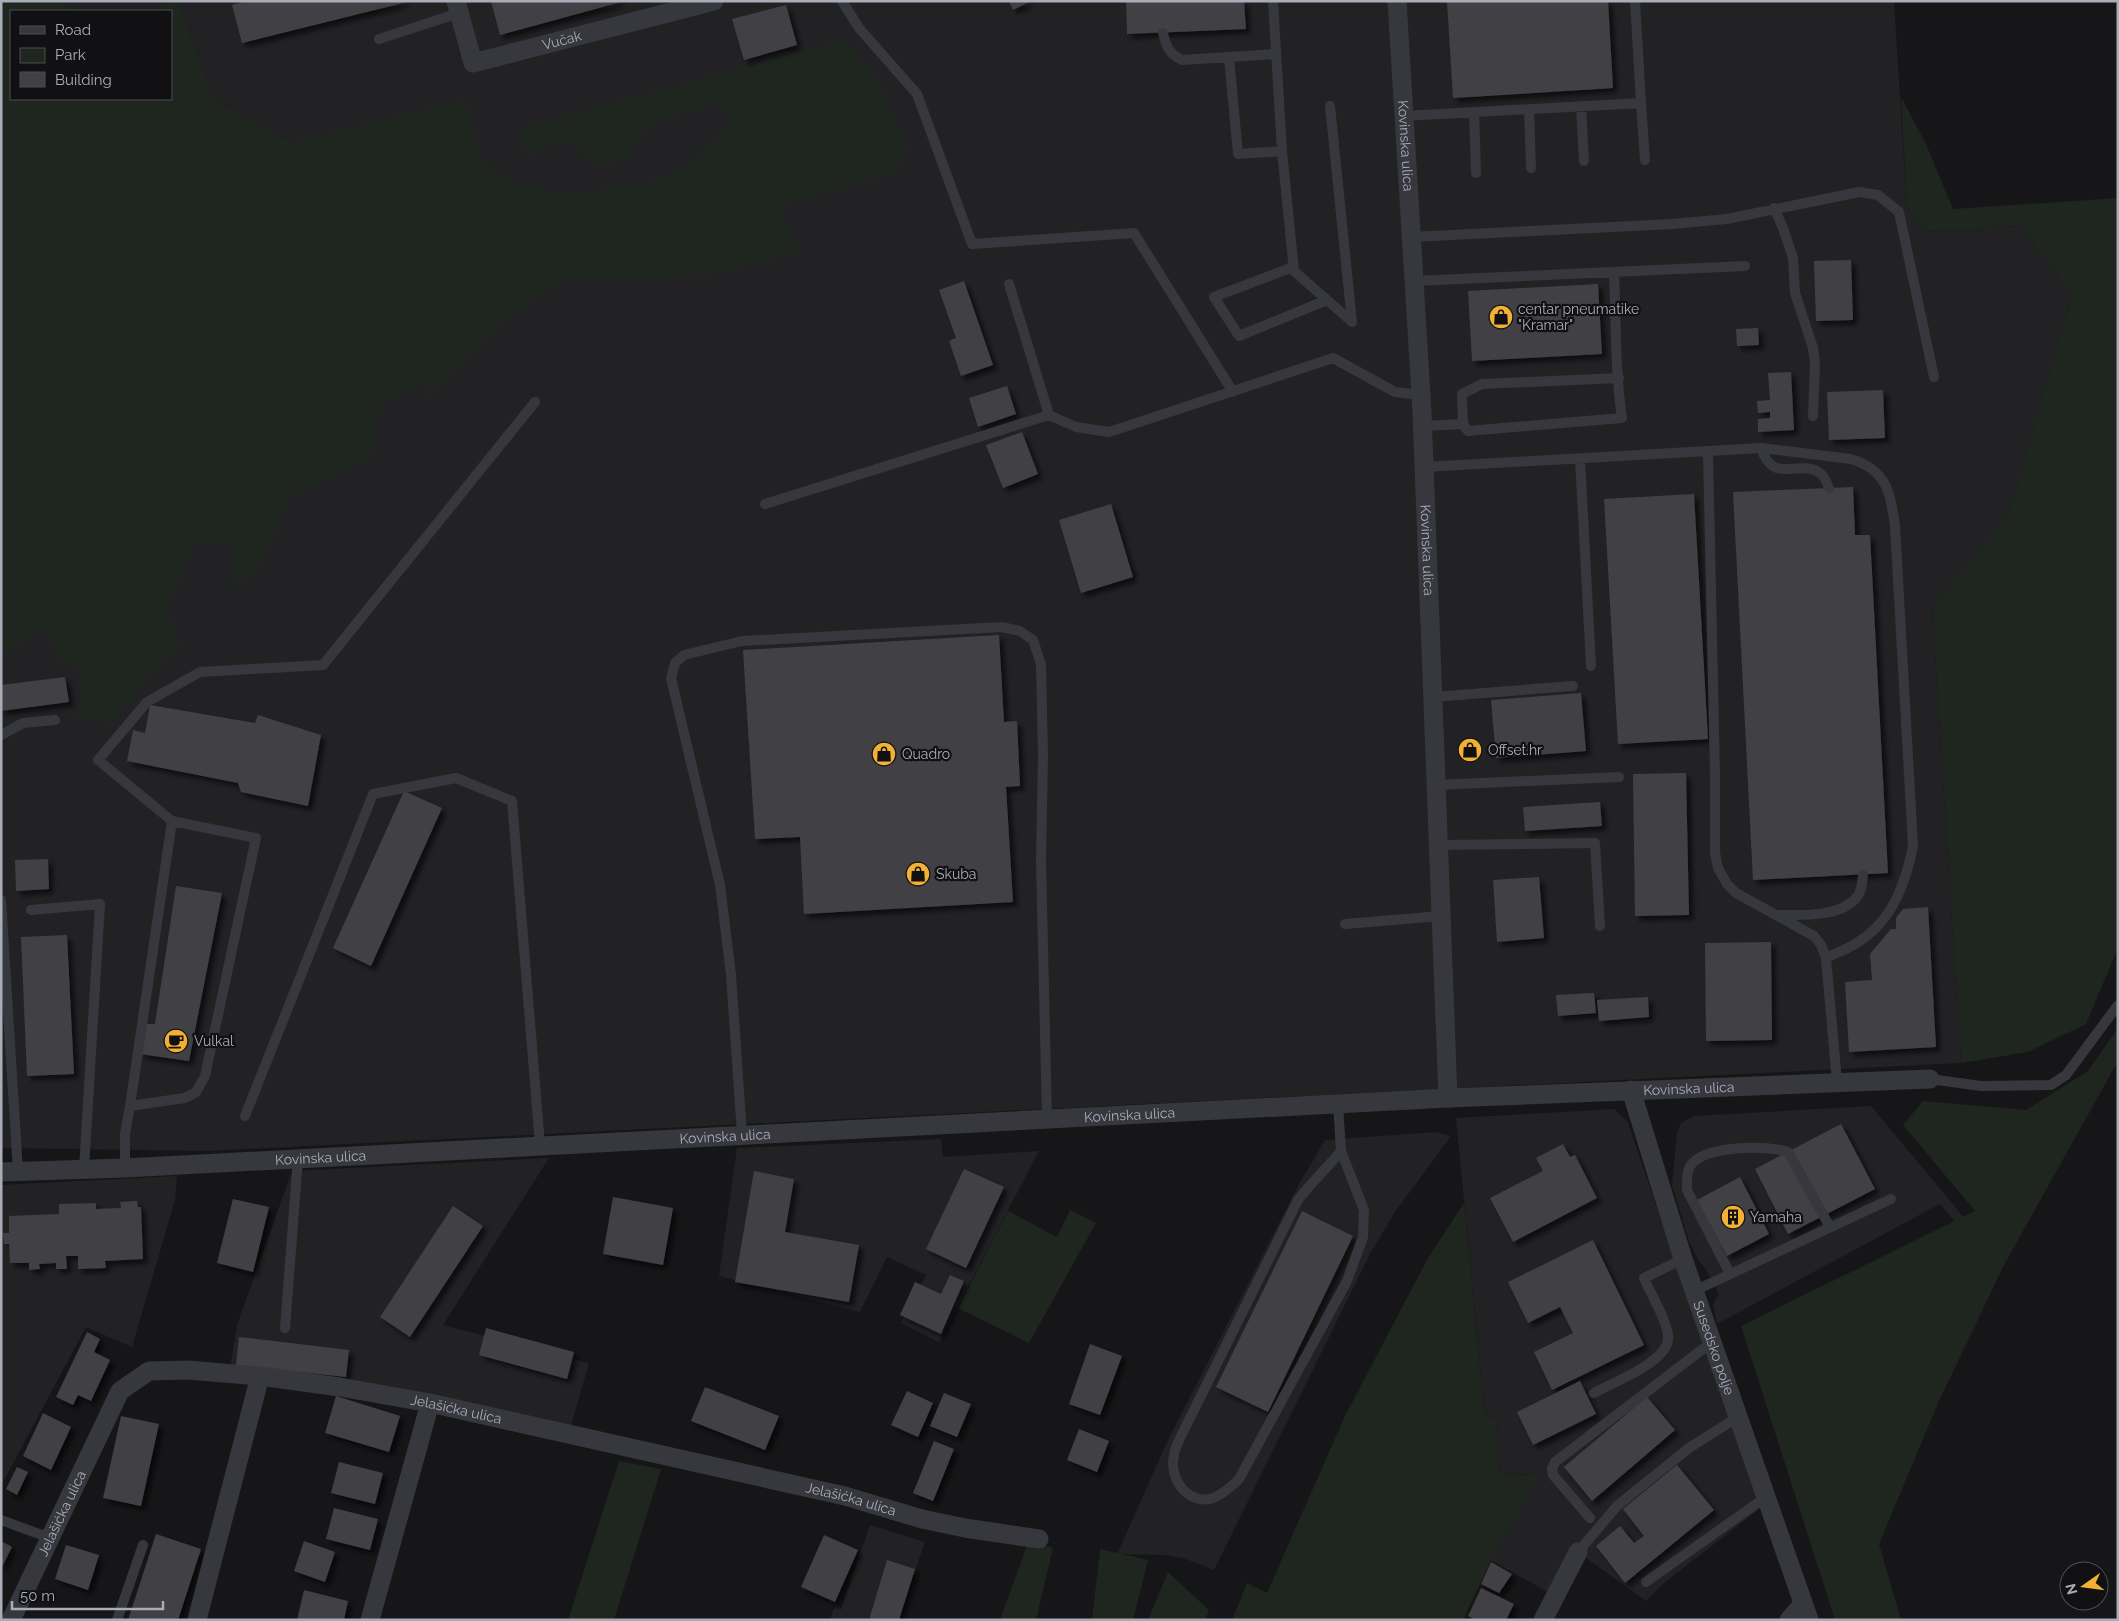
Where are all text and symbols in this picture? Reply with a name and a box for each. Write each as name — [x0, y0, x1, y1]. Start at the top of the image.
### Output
legend — [10, 10, 172, 100]
text: Road — [55, 21, 91, 39]
street label: Vučak — [540, 27, 584, 53]
text: Park — [55, 46, 86, 64]
text: Building — [55, 71, 112, 89]
street label: Kovinska ulica — [1395, 100, 1417, 192]
place label: centar pneumatike "Kramar" — [1518, 301, 1639, 333]
shop icon: centar pneumatike "Kramar" — [1488, 304, 1514, 330]
street label: Kovinska ulica — [1418, 504, 1437, 596]
shop icon: Offset.hr — [1457, 737, 1483, 763]
shop icon: Quadro — [871, 741, 897, 767]
place label: Offset.hr — [1488, 742, 1542, 758]
place label: Quadro — [902, 746, 950, 762]
shop icon: Skuba — [905, 861, 931, 887]
place label: Skuba — [936, 866, 977, 882]
cafe icon: Vulkal — [163, 1028, 189, 1054]
place label: Vulkal — [194, 1033, 234, 1049]
street label: Kovinska ulica — [1643, 1079, 1735, 1098]
street label: Kovinska ulica — [1084, 1104, 1176, 1125]
street label: Kovinska ulica — [679, 1126, 771, 1147]
street label: Kovinska ulica — [275, 1147, 367, 1168]
building icon: Yamaha — [1720, 1204, 1746, 1230]
place label: Yamaha — [1750, 1209, 1802, 1225]
street label: Susedsko polje — [1690, 1299, 1738, 1397]
street label: Jelašićka ulica — [409, 1392, 503, 1427]
street label: Jelašićka ulica — [35, 1468, 89, 1559]
street label: Jelašićka ulica — [804, 1479, 898, 1519]
north arrow — [2059, 1561, 2109, 1611]
scale bar — [12, 1578, 164, 1610]
text: N — [2062, 1582, 2080, 1596]
text: 50 m — [20, 1587, 55, 1605]

